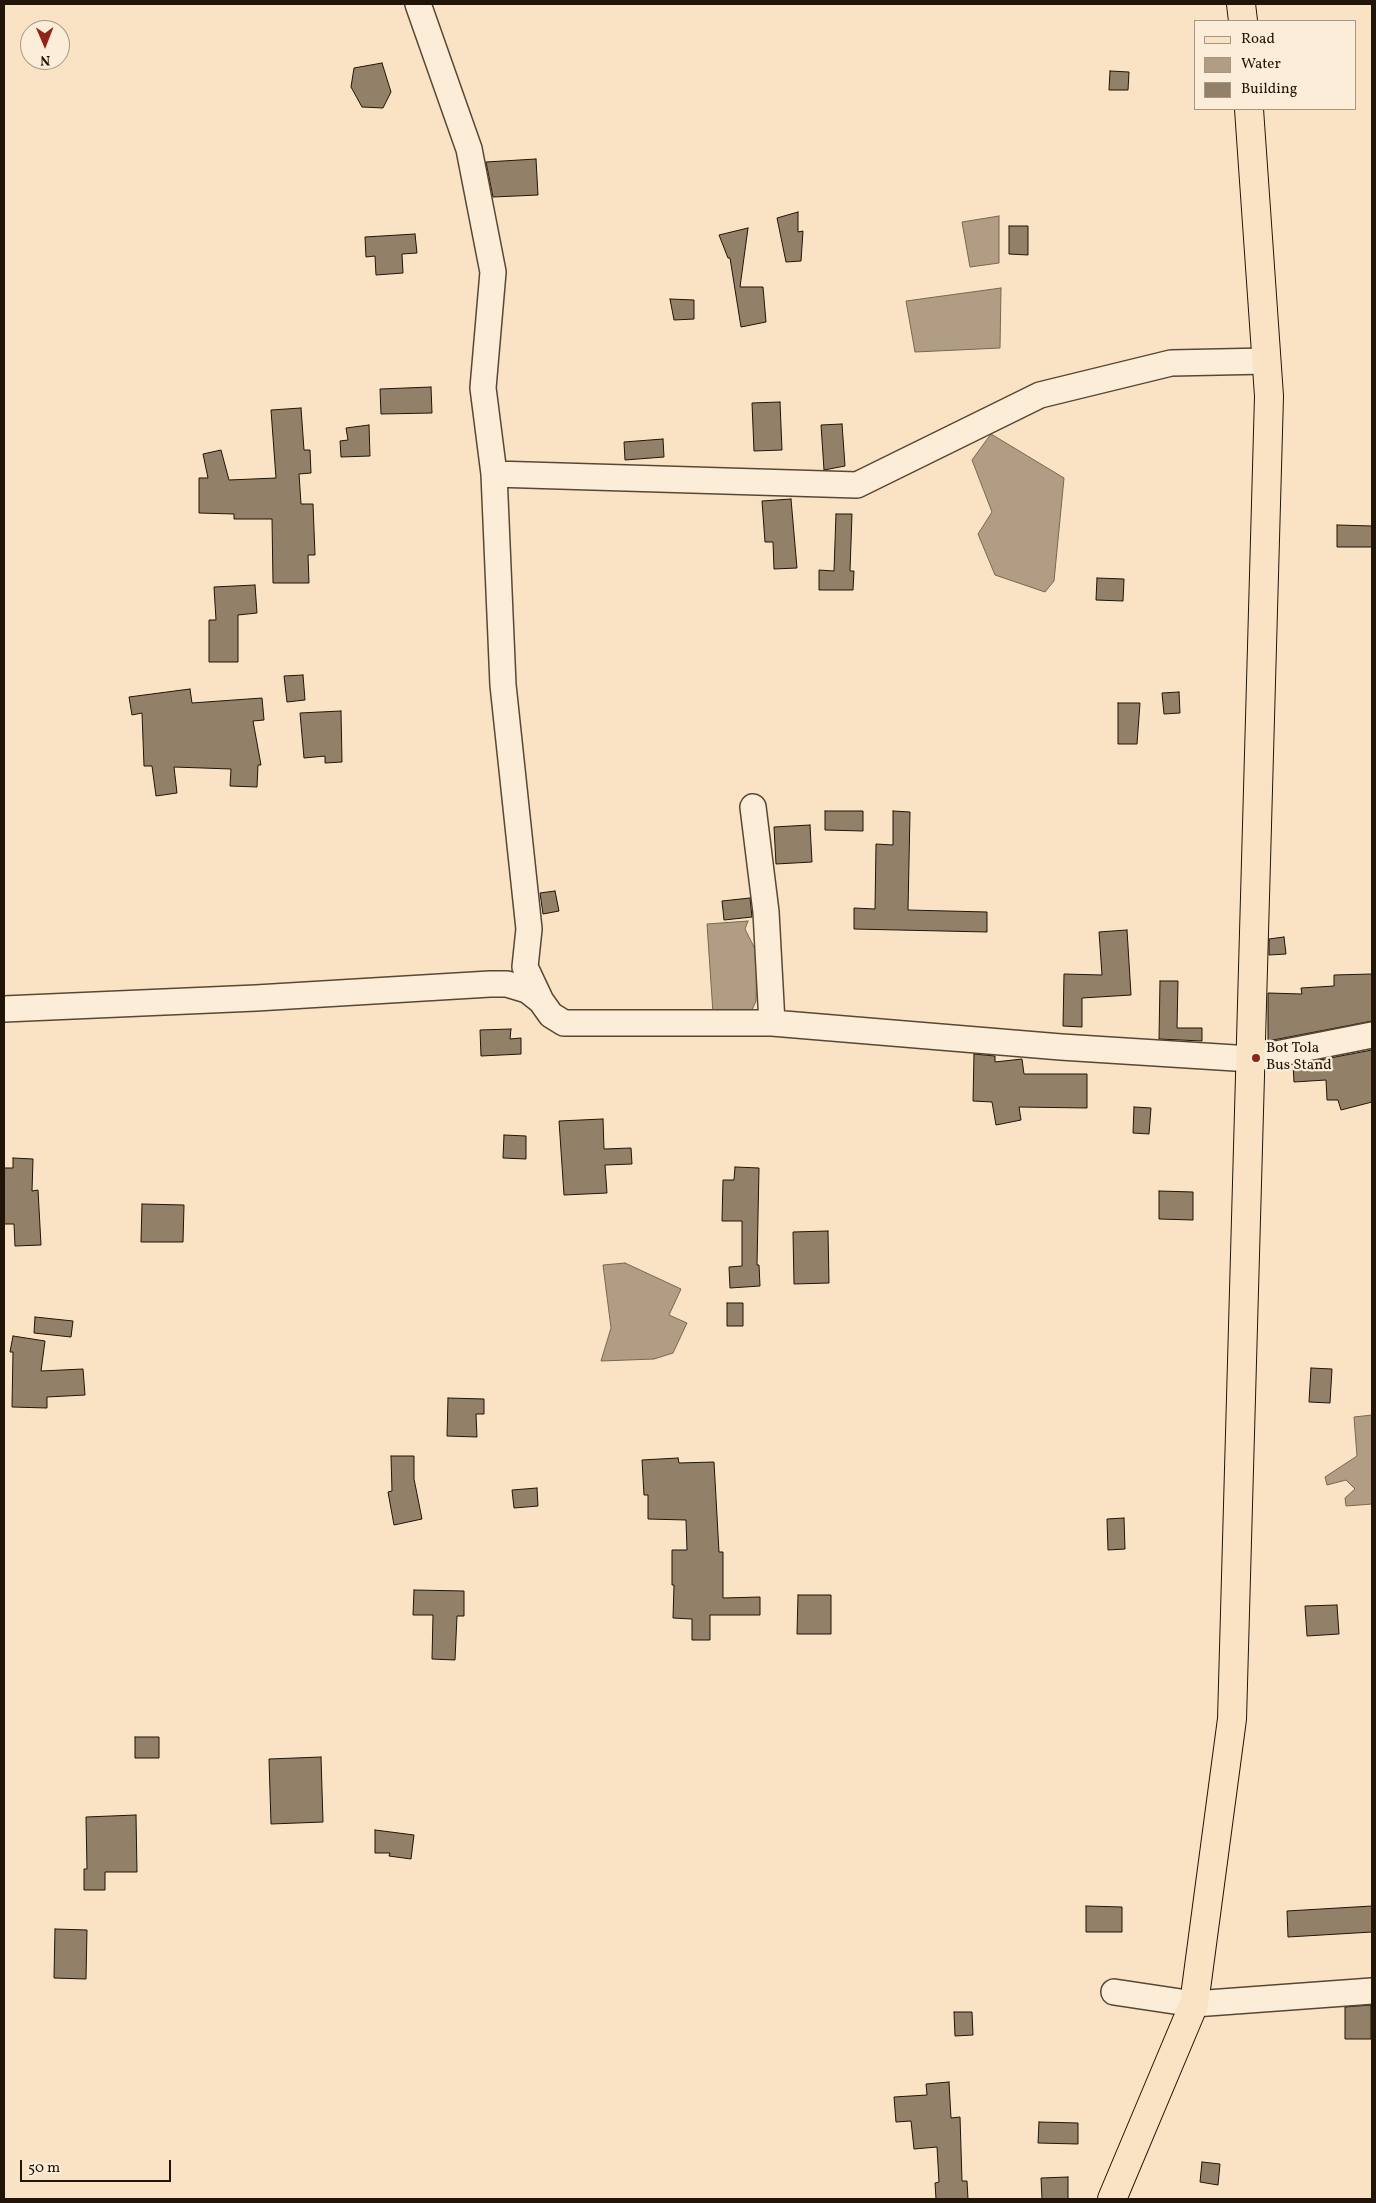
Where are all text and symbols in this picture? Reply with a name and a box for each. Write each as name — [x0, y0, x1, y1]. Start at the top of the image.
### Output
north arrow — [20, 20, 70, 70]
legend — [1194, 20, 1356, 110]
text: Road — [1241, 29, 1275, 50]
text: N — [40, 50, 51, 69]
text: Water — [1241, 54, 1281, 75]
text: Building — [1241, 79, 1297, 100]
place label: Bot Tola Bus Stand — [1266, 1040, 1332, 1075]
marker: Bot Tola Bus Stand — [1250, 1052, 1262, 1064]
scale bar — [22, 2150, 174, 2182]
text: 50 m — [28, 2158, 60, 2179]

